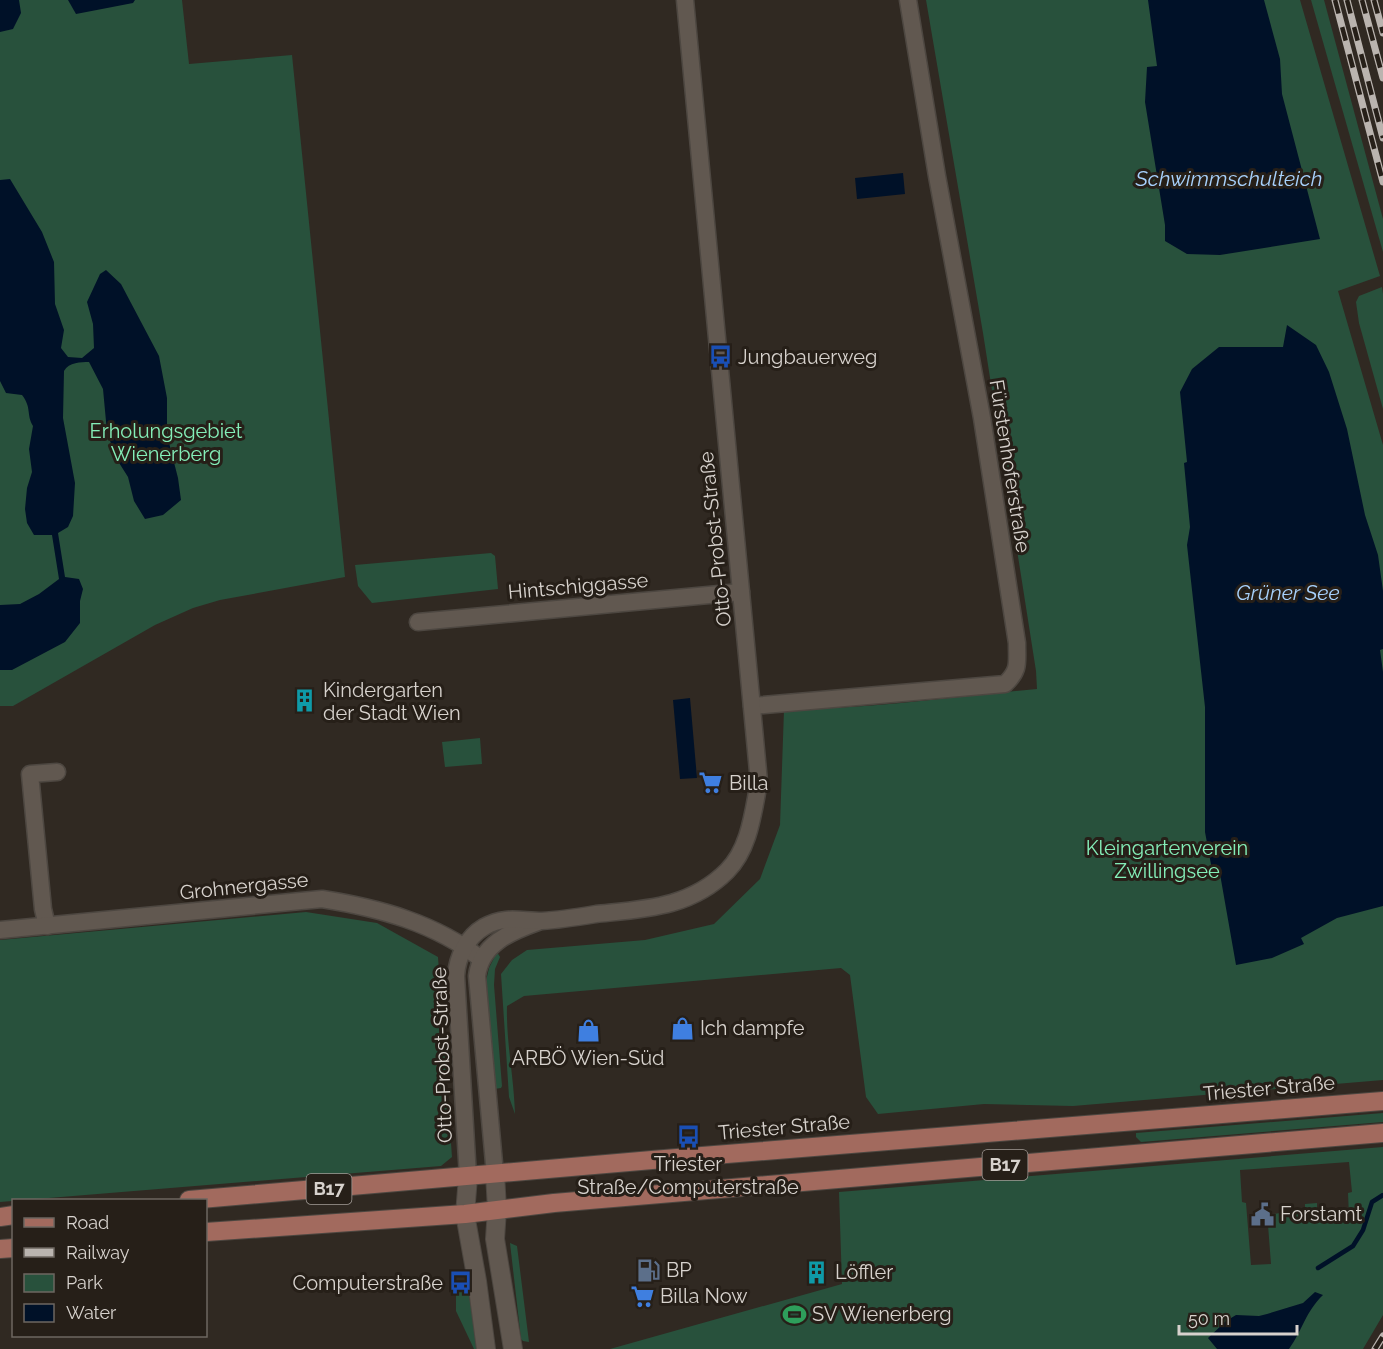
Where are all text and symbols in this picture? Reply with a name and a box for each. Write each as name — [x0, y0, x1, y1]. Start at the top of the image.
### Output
water label: Schwimmschulteich — [1134, 166, 1323, 191]
bus stop icon: Jungbauerweg — [707, 344, 733, 370]
place label: Jungbauerweg — [738, 345, 877, 369]
street label: Fürstenhoferstraße — [984, 378, 1036, 555]
park label: Erholungsgebiet Wienerberg — [90, 419, 243, 466]
street label: Otto-Probst-Straße — [694, 450, 736, 628]
street label: Hintschiggasse — [507, 568, 649, 604]
water label: Grüner See — [1236, 580, 1340, 605]
place label: Kindergarten der Stadt Wien — [323, 678, 461, 725]
building icon: Kindergarten der Stadt Wien — [292, 688, 318, 714]
supermarket icon: Billa — [698, 770, 724, 796]
place label: Billa — [729, 771, 768, 795]
park label: Kleingartenverein Zwillingsee — [1086, 836, 1248, 883]
street label: Grohnergasse — [179, 867, 310, 905]
street label: Otto-Probst-Straße — [427, 966, 457, 1143]
shop icon: Ich dampfe — [669, 1015, 695, 1041]
place label: Ich dampfe — [700, 1016, 805, 1040]
shop icon: ARBÖ Wien-Süd — [575, 1018, 601, 1044]
place label: ARBÖ Wien-Süd — [512, 1046, 664, 1070]
street label: Triester Straße — [1202, 1070, 1336, 1106]
street label: Triester Straße — [717, 1109, 851, 1145]
bus stop icon: Triester Straße/Computerstraße — [675, 1124, 701, 1150]
road number: B17 — [982, 1150, 1028, 1180]
place label: Triester Straße/Computerstraße — [577, 1152, 799, 1199]
road number: B17 — [306, 1174, 352, 1204]
legend — [12, 1199, 207, 1337]
public building icon: Forstamt — [1249, 1201, 1275, 1227]
place label: Forstamt — [1280, 1202, 1363, 1226]
text: Road — [66, 1212, 109, 1233]
text: Railway — [66, 1242, 130, 1263]
fuel station icon: BP — [635, 1257, 661, 1283]
place label: BP — [666, 1258, 692, 1282]
building icon: Löffler — [804, 1259, 830, 1285]
place label: Löffler — [835, 1260, 893, 1284]
bus stop icon: Computerstraße — [448, 1270, 474, 1296]
place label: Computerstraße — [292, 1271, 443, 1295]
text: Park — [66, 1272, 103, 1293]
supermarket icon: Billa Now — [629, 1283, 655, 1309]
place label: Billa Now — [660, 1284, 748, 1308]
scale bar — [1179, 1298, 1298, 1336]
sports icon: SV Wienerberg — [781, 1301, 807, 1327]
text: Water — [66, 1302, 117, 1323]
place label: SV Wienerberg — [812, 1302, 952, 1326]
text: 50 m — [1188, 1308, 1230, 1329]

